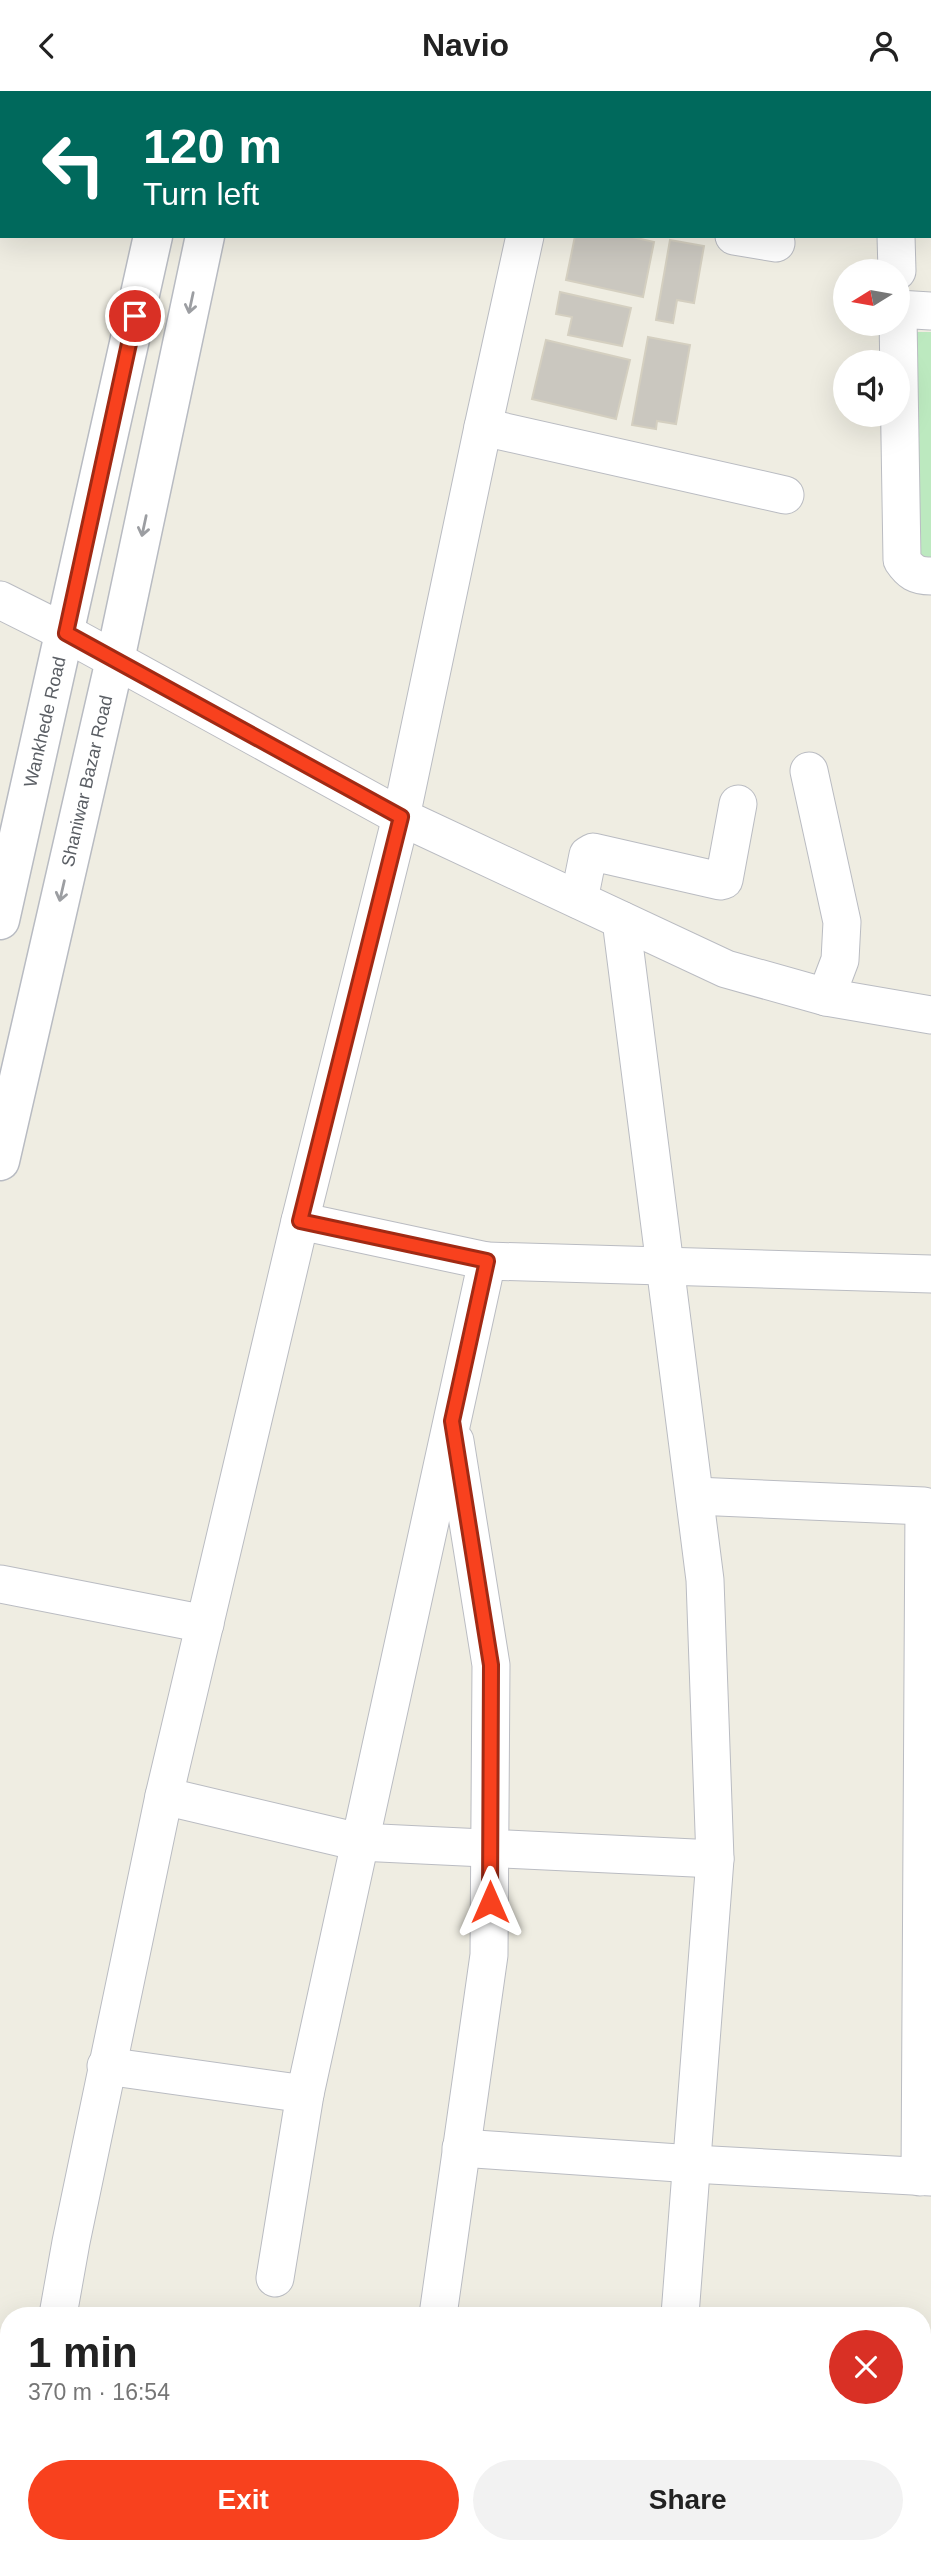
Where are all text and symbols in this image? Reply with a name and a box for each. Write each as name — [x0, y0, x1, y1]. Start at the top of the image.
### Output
icon: back — [28, 27, 66, 65]
text: Navio — [422, 27, 509, 63]
icon: person — [865, 27, 903, 65]
icon: left — [28, 119, 119, 210]
text: 120 m — [143, 119, 282, 173]
text: Turn left — [143, 176, 259, 212]
north arrow — [833, 259, 910, 336]
map controls — [833, 259, 910, 427]
pin — [105, 286, 165, 346]
one-way arrow — [184, 291, 197, 314]
icon: arrive — [116, 297, 154, 335]
button: sound — [833, 350, 910, 427]
one-way arrow — [136, 514, 150, 537]
street label: Wankhede Road — [20, 655, 70, 789]
street label: Shaniwar Bazar Road — [58, 693, 116, 869]
one-way arrow — [55, 879, 68, 902]
position arrow — [453, 1865, 527, 1939]
text: 1 min — [28, 2329, 138, 2376]
button: close — [829, 2330, 903, 2404]
text: 370 m · 16:54 — [28, 2379, 170, 2405]
button: Exit — [28, 2460, 459, 2540]
button: Share — [473, 2460, 903, 2540]

